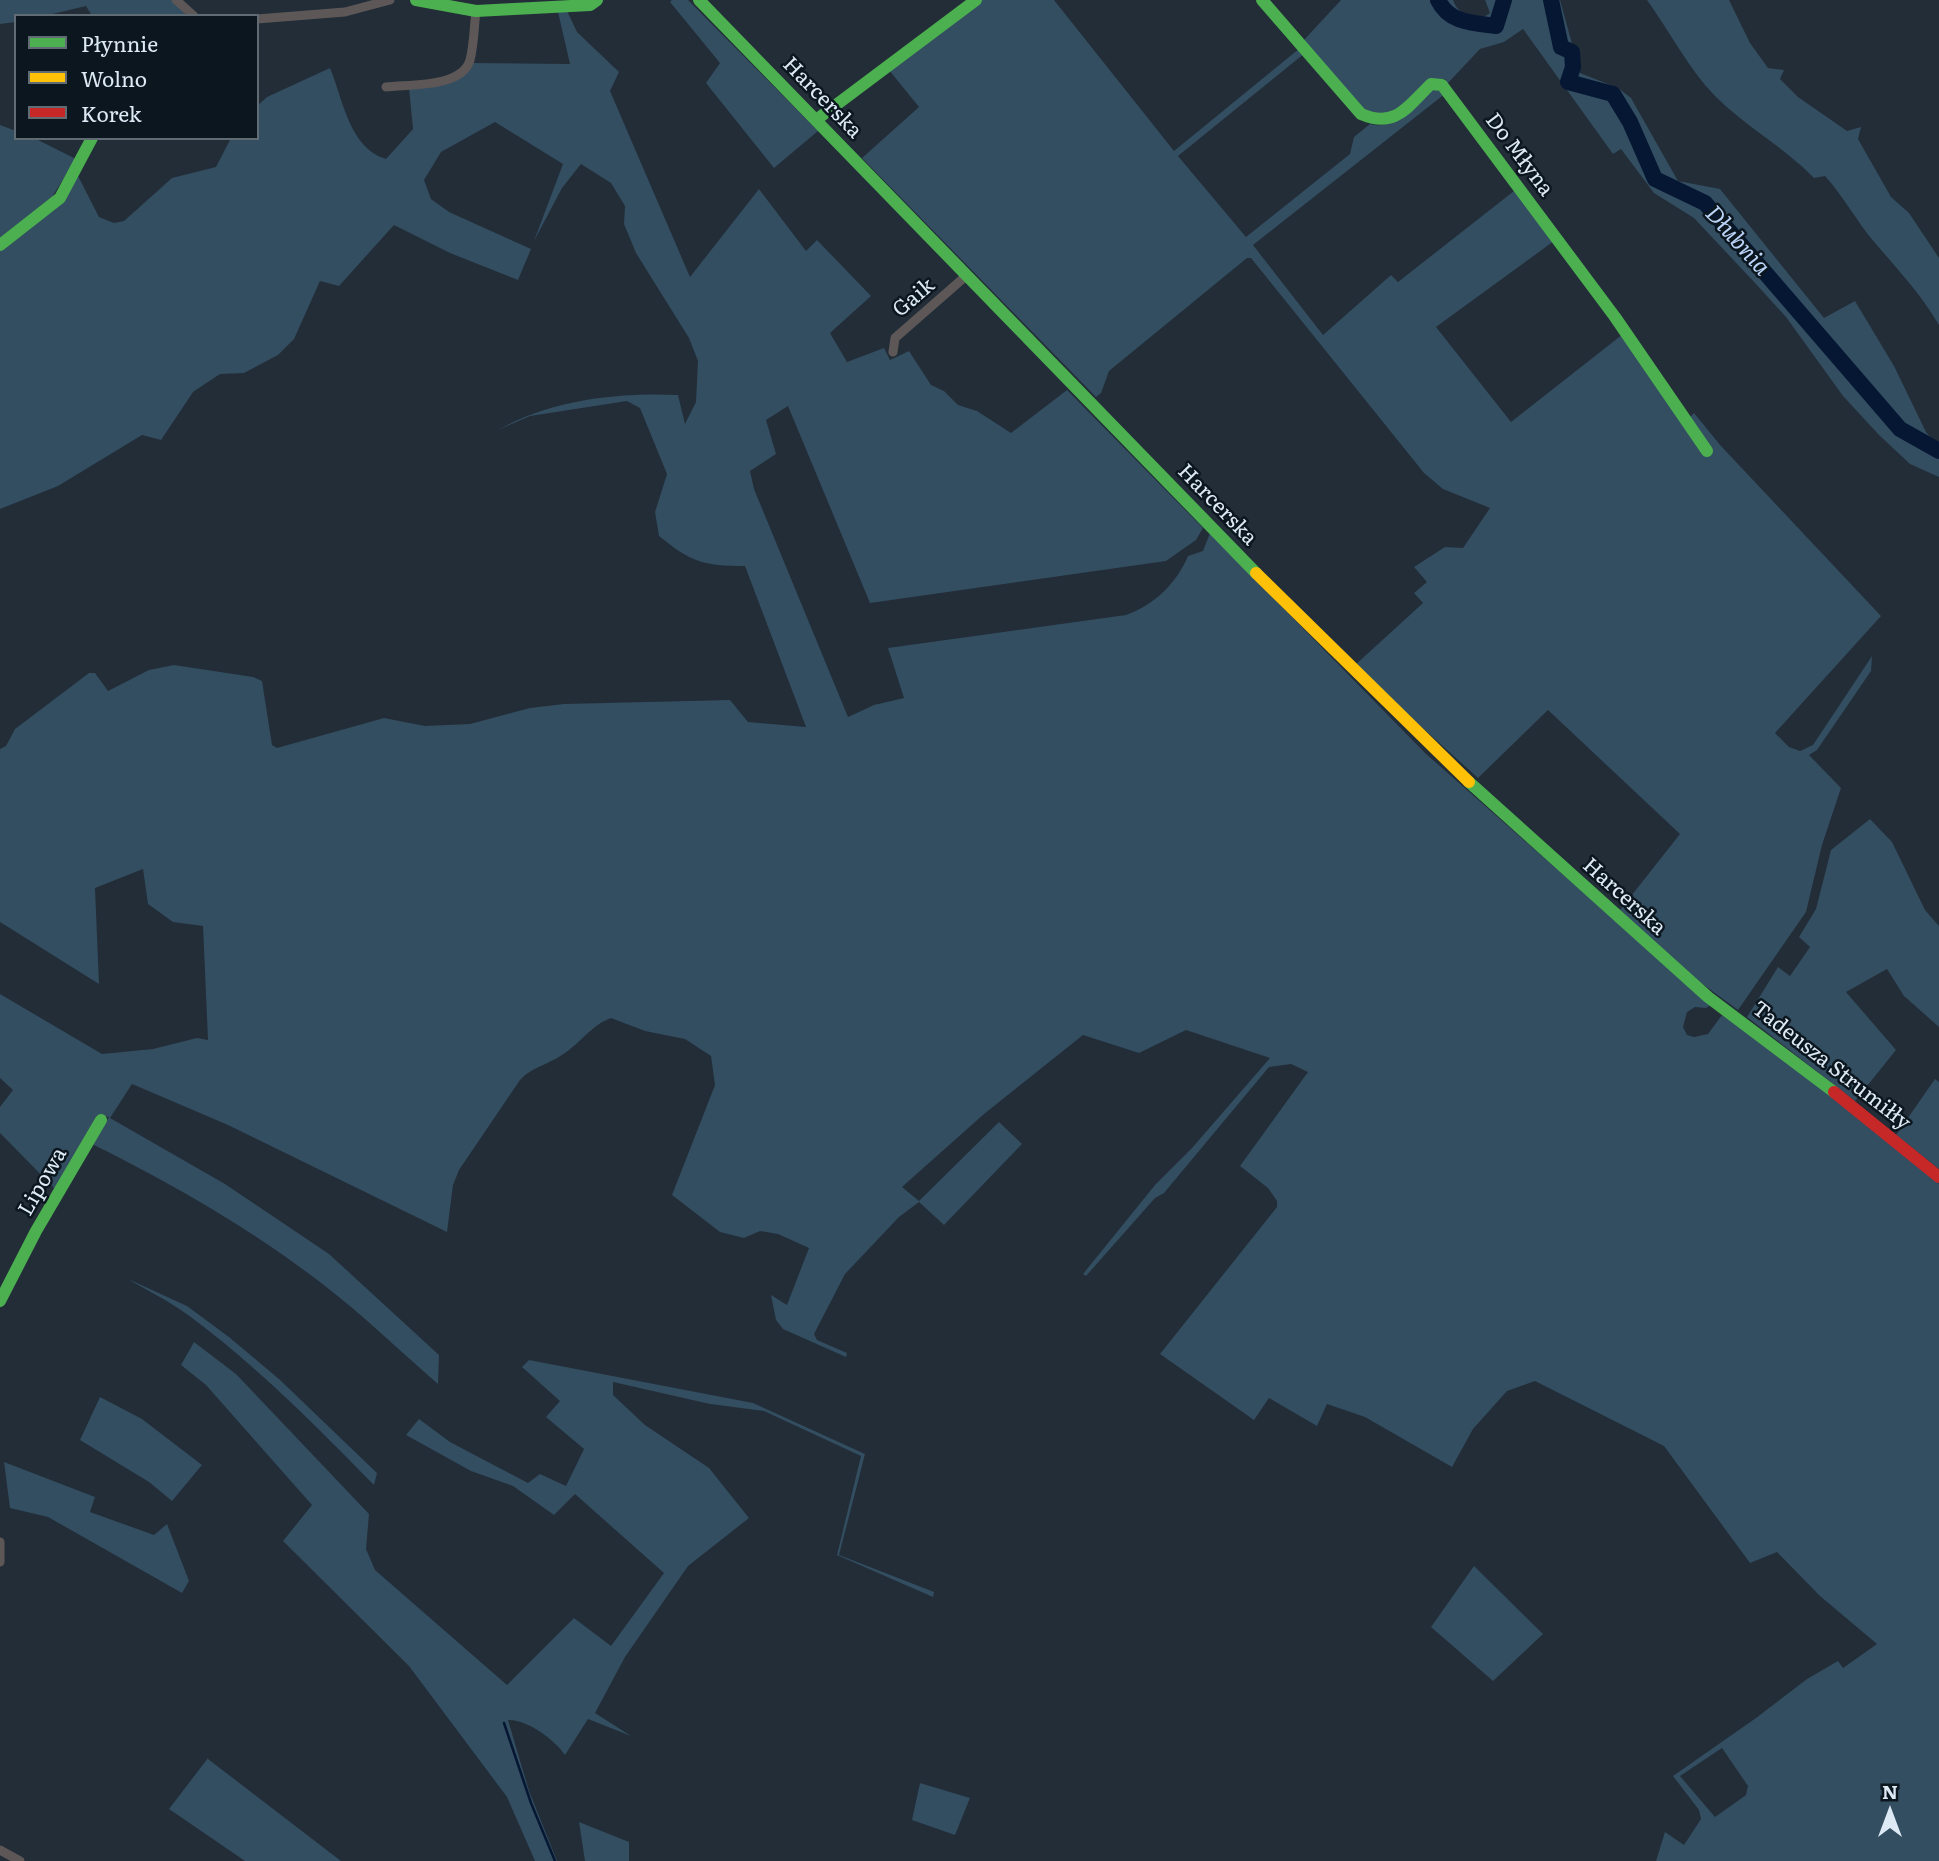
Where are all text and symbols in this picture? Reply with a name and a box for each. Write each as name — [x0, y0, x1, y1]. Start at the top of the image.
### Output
legend — [14, 14, 259, 140]
text: Płynnie — [81, 27, 158, 58]
street label: Harcerska — [777, 52, 867, 144]
text: Wolno — [81, 62, 147, 93]
text: Korek — [81, 97, 142, 128]
street label: Do Młyna — [1480, 108, 1558, 202]
water label: Dłubnia — [1699, 201, 1775, 281]
street label: Gaik — [888, 273, 940, 323]
street label: Harcerska — [1172, 459, 1262, 551]
street label: Harcerska — [1577, 853, 1671, 941]
street label: Tadeusza Strumiłły — [1747, 996, 1915, 1136]
street label: Lipowa — [13, 1143, 73, 1221]
north arrow — [1855, 1777, 1925, 1847]
text: N — [1882, 1777, 1898, 1805]

